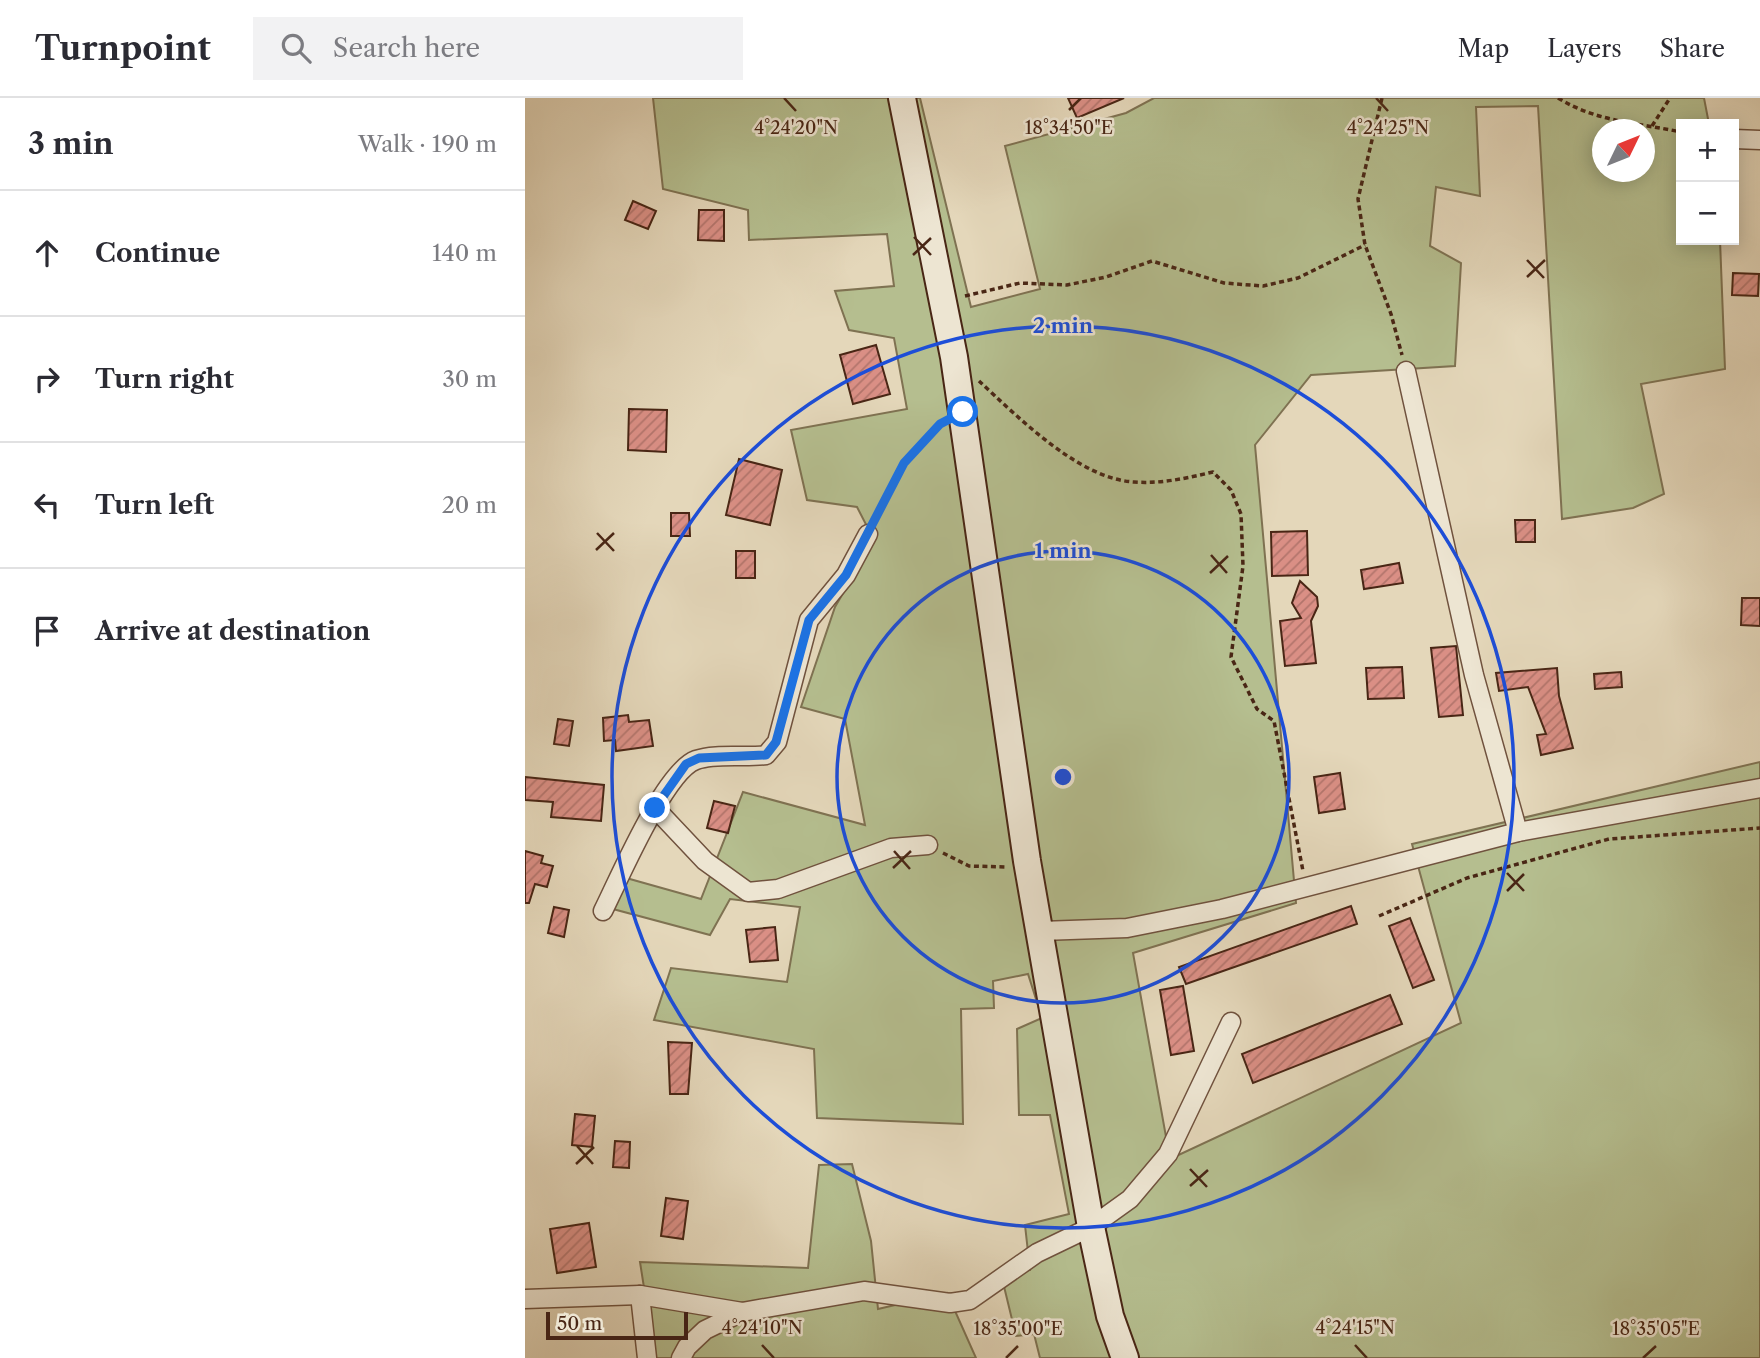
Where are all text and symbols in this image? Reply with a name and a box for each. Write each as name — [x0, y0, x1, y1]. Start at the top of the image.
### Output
search box — [253, 17, 743, 80]
text: Turnpoint — [35, 28, 211, 69]
icon: search — [277, 29, 315, 67]
text: Search here — [333, 32, 480, 64]
text: Map — [1458, 34, 1509, 63]
text: Layers — [1547, 34, 1622, 63]
text: Share — [1660, 34, 1725, 63]
text: 4°24'20"N — [754, 117, 838, 139]
text: 18°34'50"E — [1025, 117, 1113, 139]
text: 4°24'25"N — [1347, 117, 1429, 139]
north arrow — [1592, 119, 1655, 182]
map controls — [1676, 119, 1739, 245]
button: + — [1676, 119, 1739, 182]
text: 3 min — [28, 125, 114, 162]
text: Walk · 190 m — [358, 130, 497, 158]
button: − — [1676, 182, 1739, 245]
icon: ahead — [28, 234, 66, 272]
text: Continue — [95, 237, 220, 269]
text: 140 m — [432, 239, 497, 267]
text: 2 min — [1033, 313, 1094, 338]
icon: right — [28, 360, 66, 398]
text: Turn right — [95, 363, 234, 395]
text: 30 m — [442, 365, 497, 393]
route start — [947, 396, 978, 427]
icon: left — [28, 486, 66, 524]
text: Turn left — [95, 489, 214, 521]
text: 20 m — [442, 491, 497, 519]
text: 1 min — [1034, 538, 1092, 563]
icon: arrive — [28, 612, 66, 650]
text: Arrive at destination — [95, 615, 370, 647]
centre of rings — [1051, 765, 1075, 789]
route end — [639, 792, 670, 823]
scale bar — [546, 1309, 688, 1341]
text: 50 m — [557, 1312, 602, 1335]
text: 4°24'10"N — [721, 1317, 803, 1339]
text: 4°24'15"N — [1315, 1317, 1395, 1339]
text: 18°35'00"E — [973, 1318, 1063, 1340]
text: 18°35'05"E — [1612, 1318, 1700, 1340]

